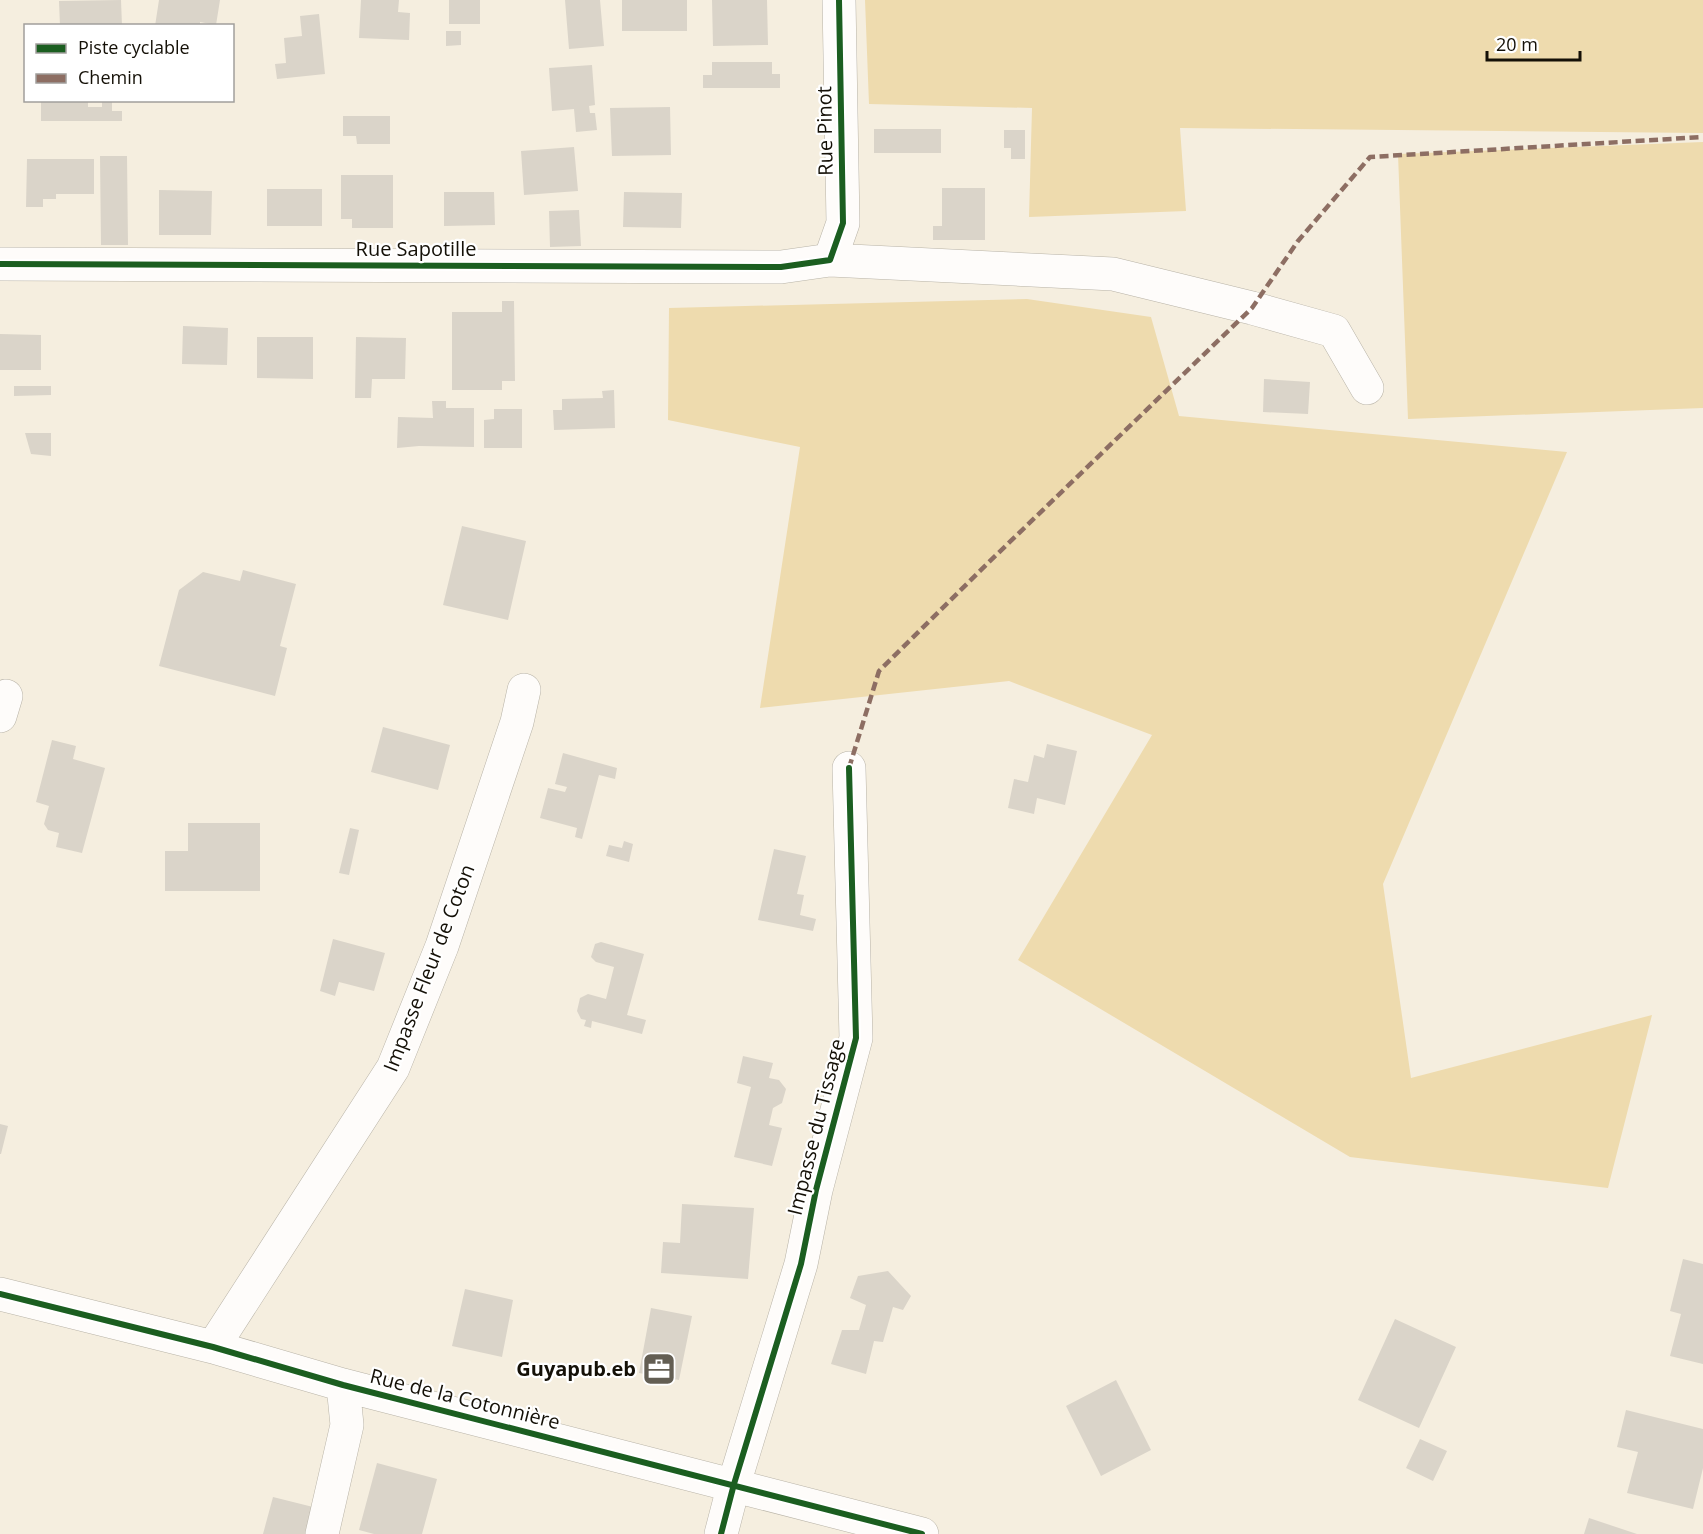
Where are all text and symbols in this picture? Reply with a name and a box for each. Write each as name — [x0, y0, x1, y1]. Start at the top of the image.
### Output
legend — [24, 24, 234, 102]
scale bar — [1487, 24, 1580, 62]
text: 20 m — [1496, 32, 1538, 56]
text: Piste cyclable — [78, 35, 190, 59]
text: Chemin — [78, 65, 143, 89]
street label: Rue Pinot — [810, 86, 839, 176]
street label: Rue Sapotille — [356, 235, 476, 262]
street label: Impasse Fleur de Coton — [377, 860, 481, 1075]
street label: Impasse du Tissage — [781, 1036, 851, 1218]
office icon: Guyapub.eb — [641, 1351, 677, 1387]
place label: Guyapub.eb — [516, 1355, 636, 1382]
street label: Rue de la Cotonnière — [367, 1362, 563, 1435]

